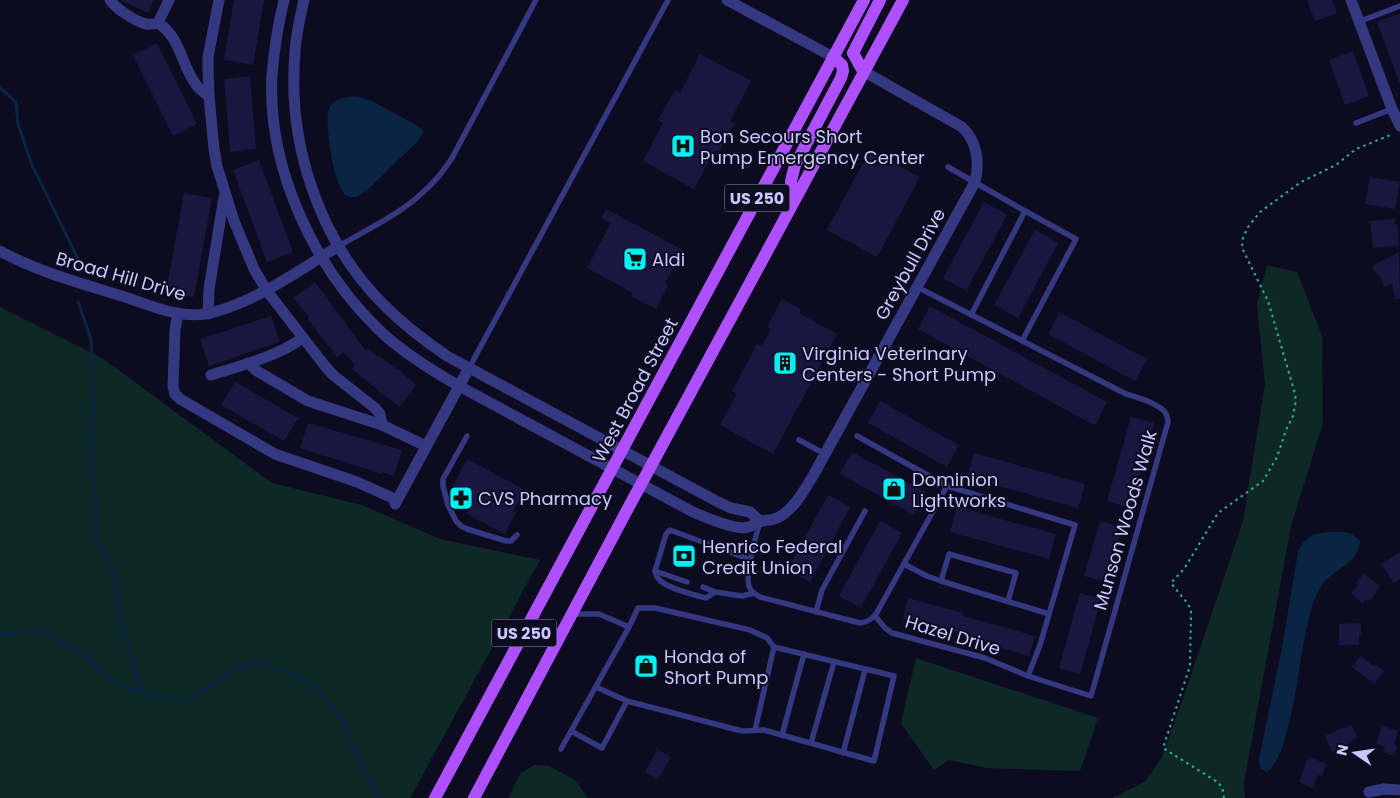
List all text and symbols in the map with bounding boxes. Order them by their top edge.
place label: Bon Secours Short Pump Emergency Center [700,124,925,170]
hospital icon: Bon Secours Short Pump Emergency Center [670,133,696,159]
road number: US 250 [724,184,790,212]
street label: Greybull Drive [869,203,951,325]
street label: Broad Hill Drive [53,246,189,306]
supermarket icon: Aldi [622,246,648,272]
place label: Aldi [652,247,685,272]
street label: West Broad Street [586,313,684,467]
place label: Virginia Veterinary Centers - Short Pump [802,341,996,387]
building icon: Virginia Veterinary Centers - Short Pump [772,350,798,376]
street label: Munson Woods Walk [1087,426,1163,613]
place label: Dominion Lightworks [912,467,1006,513]
shop icon: Dominion Lightworks [881,476,907,502]
pharmacy icon: CVS Pharmacy [448,485,474,511]
place label: CVS Pharmacy [478,486,612,511]
place label: Henrico Federal Credit Union [702,534,842,580]
bank icon: Henrico Federal Credit Union [671,543,697,569]
street label: Hazel Drive [902,609,1004,661]
road number: US 250 [492,620,556,646]
place label: Honda of Short Pump [664,644,768,690]
shop icon: Honda of Short Pump [633,653,659,679]
north arrow [1330,728,1380,778]
text: N [1331,743,1353,757]

